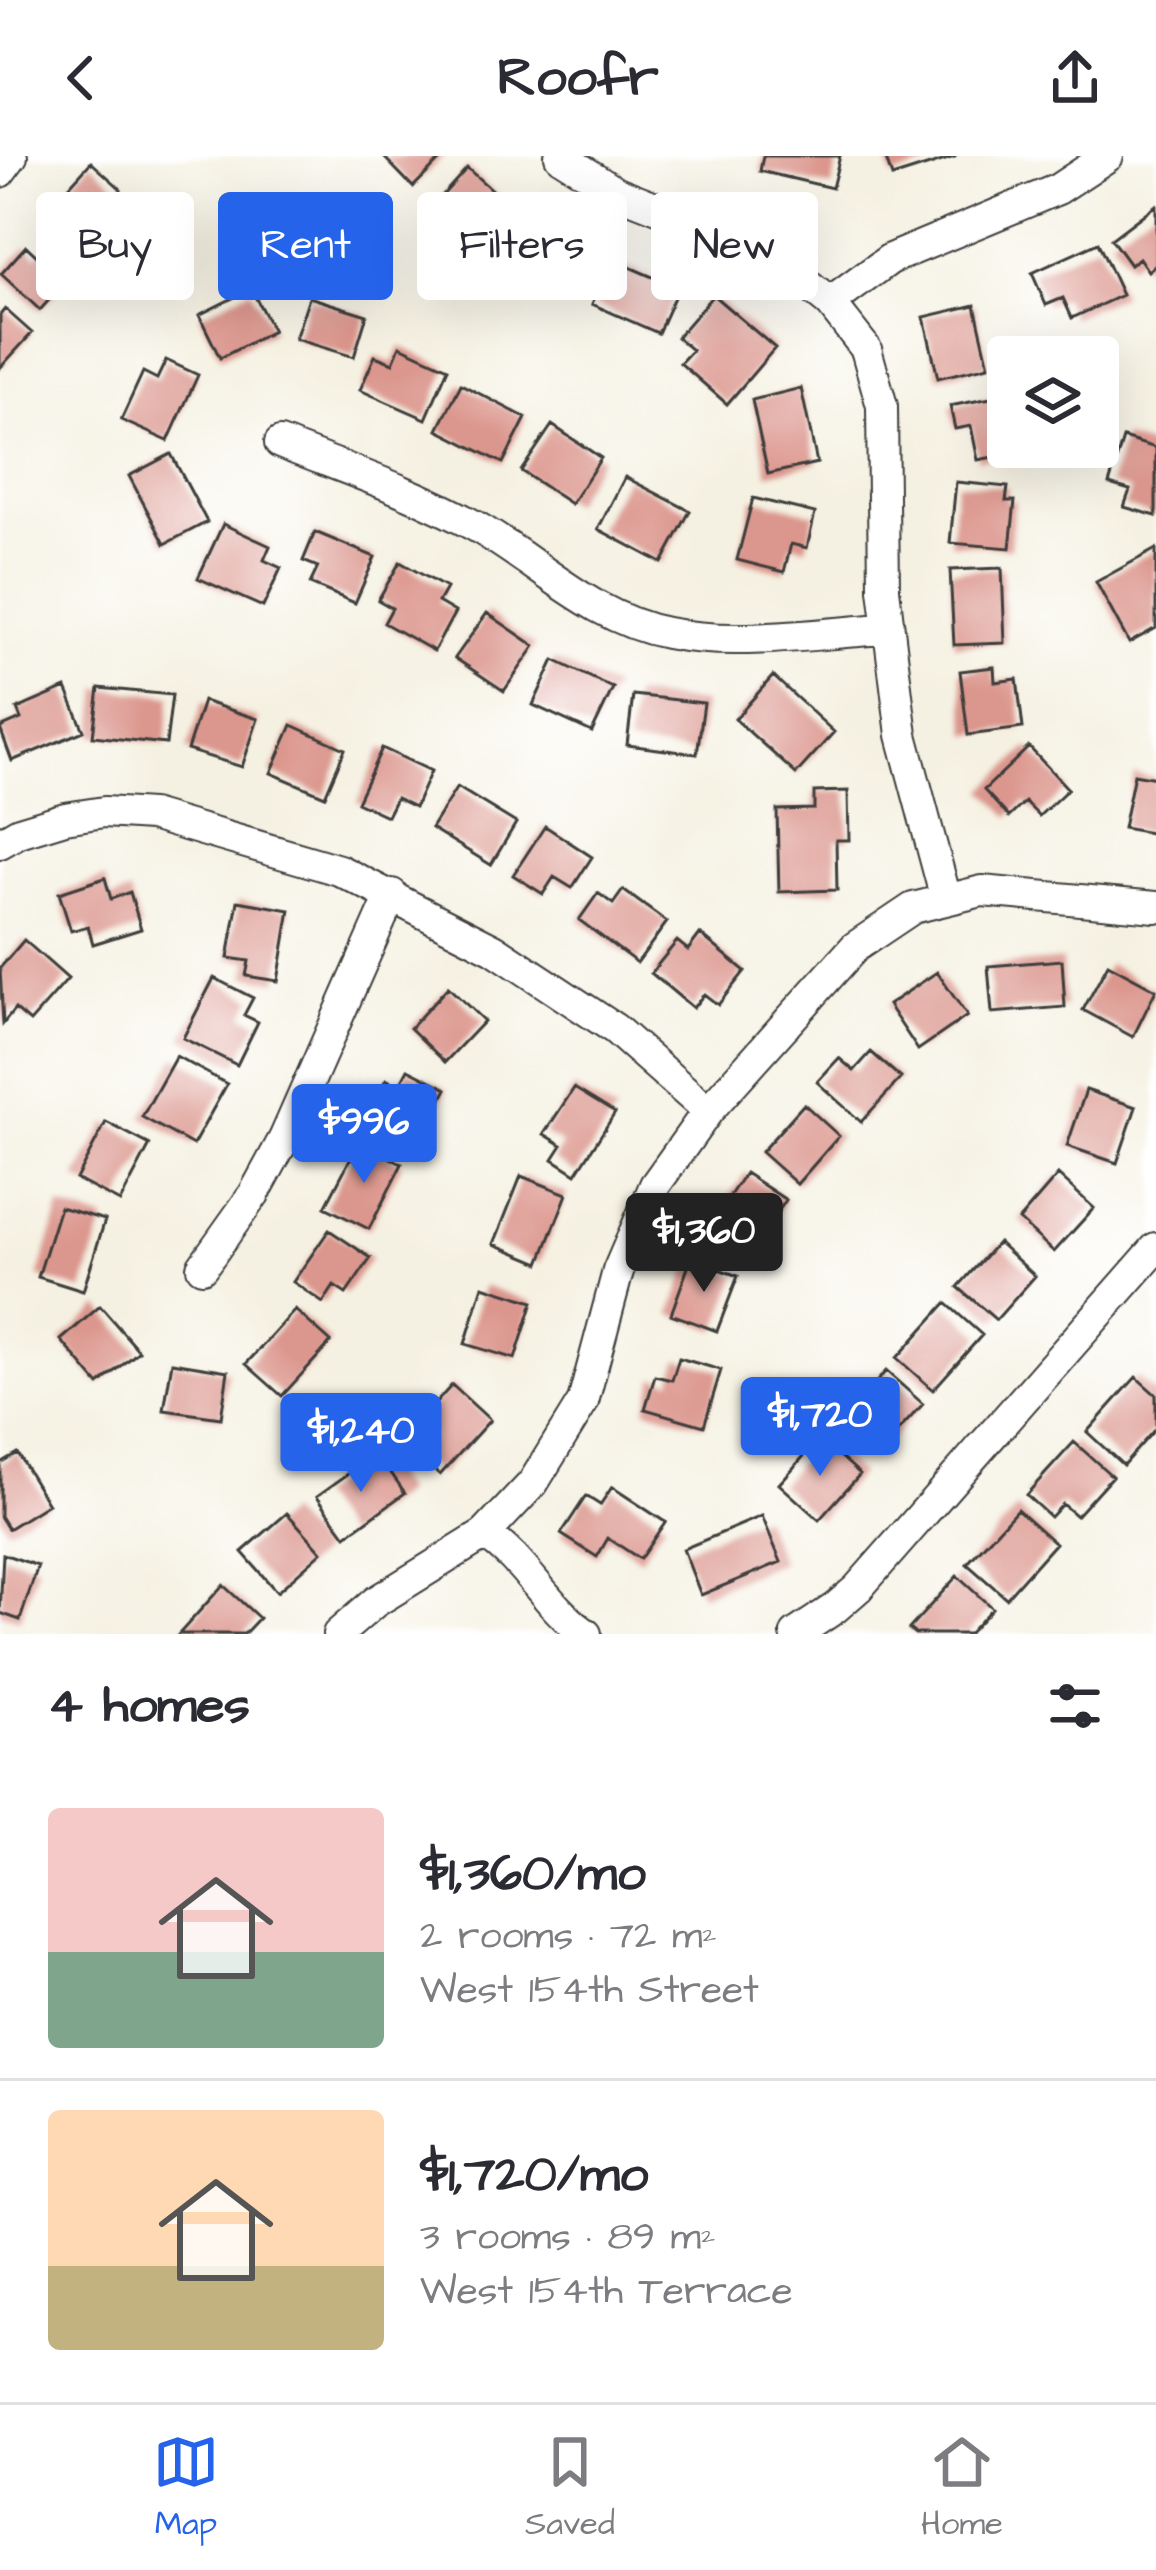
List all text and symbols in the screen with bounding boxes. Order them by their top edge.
text: Roofr [497,41,659,116]
icon: back [48,45,114,111]
icon: share [1042,45,1108,111]
chip: Buy [36,192,194,300]
chip: Rent [218,192,393,300]
chip: Filters [417,192,627,300]
chip: New [651,192,818,300]
map controls [987,336,1119,468]
button: layers [987,336,1119,468]
pin: $996 [293,1084,435,1186]
text: $996 [319,1096,409,1150]
pin: $1,360 [606,1193,802,1295]
text: $1,360 [653,1205,755,1259]
pin: $1,720 [722,1377,918,1479]
text: $1,720 [768,1389,872,1443]
pin: $1,240 [263,1393,459,1495]
text: $1,240 [307,1405,415,1459]
text: 4 homes [48,1671,250,1742]
icon: filters [1042,1673,1108,1739]
text: $1,360/mo [420,1839,646,1910]
icon: home [144,1856,288,2000]
text: 2 rooms · 72 m² [420,1910,717,1964]
text: West 154th Street [420,1964,759,2018]
text: $1,720/mo [420,2140,648,2211]
icon: home [144,2158,288,2302]
text: 3 rooms · 89 m² [420,2211,716,2265]
text: West 154th Terrace [420,2265,793,2319]
tab: Map [153,2429,219,2547]
tab: Saved [525,2429,615,2547]
tab: Home [921,2429,1003,2547]

